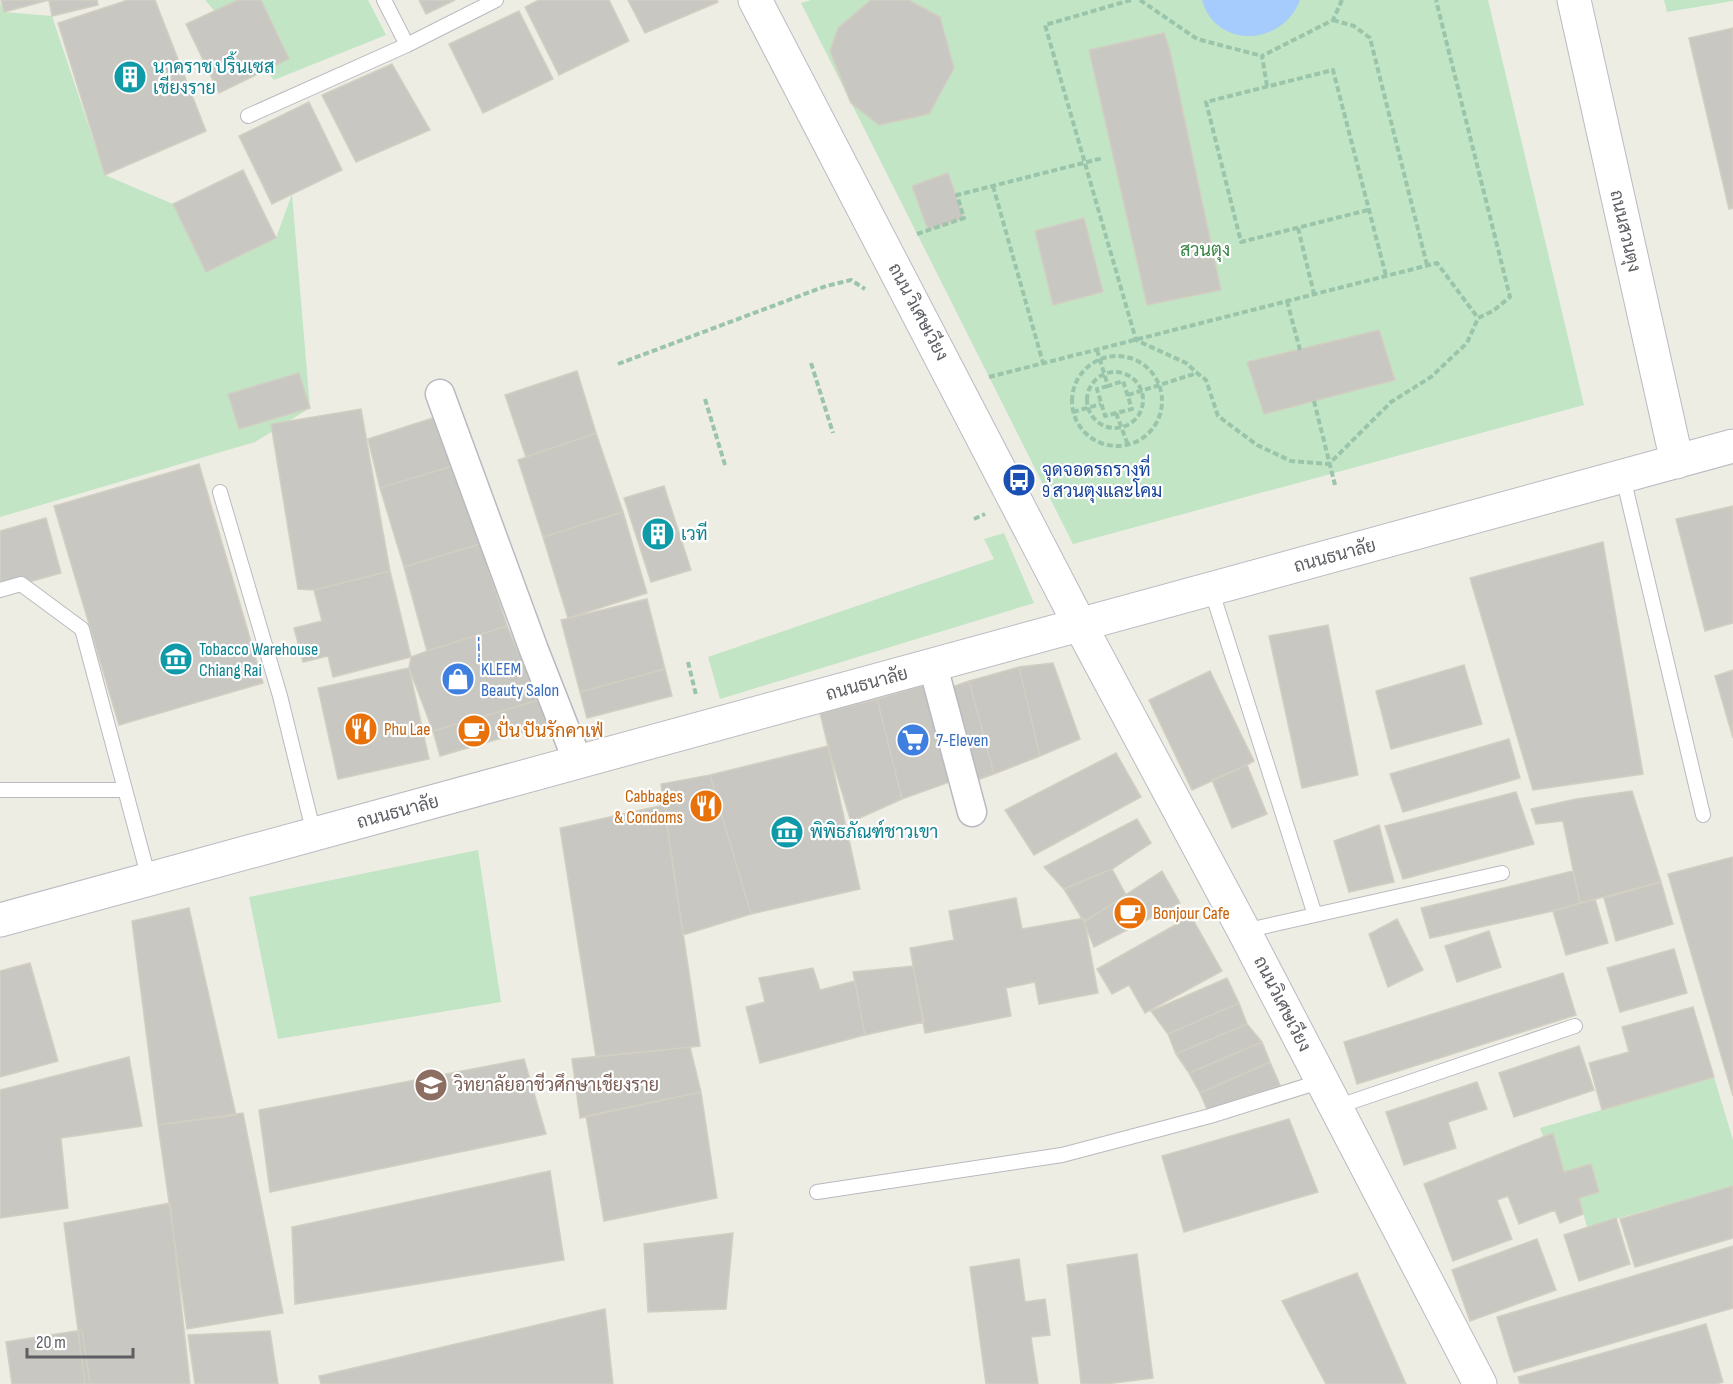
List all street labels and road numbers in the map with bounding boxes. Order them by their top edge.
street label: ถนนสวนตุง [1604,188,1645,274]
street label: ถนน วิเศษเวียง [884,258,955,364]
street label: ถนนธนาลัย [1291,534,1378,577]
street label: ถนนธนาลัย [823,662,910,705]
street label: ถนนธนาลัย [354,790,441,833]
street label: ถนนวิเศษเวียง [1249,951,1318,1055]

